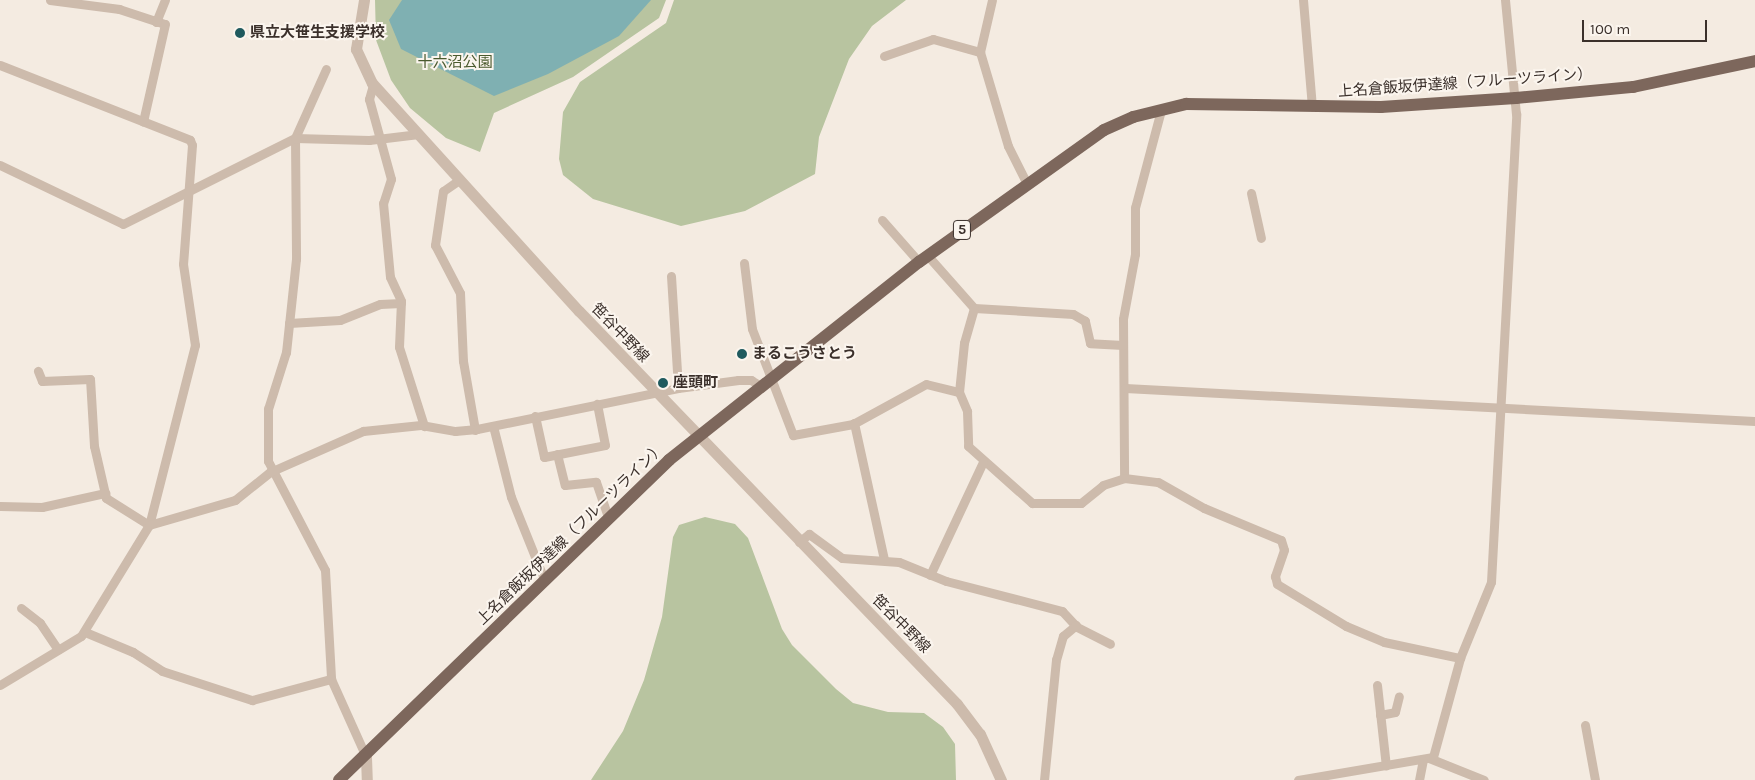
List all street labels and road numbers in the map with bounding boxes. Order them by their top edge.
street label: 上名倉飯坂伊達線（フルーツライン） [1337,65,1593,101]
road number: 5 [952,218,972,242]
street label: 笹谷中野線 [587,300,653,366]
street label: 上名倉飯坂伊達線（フルーツライン） [473,439,669,629]
street label: 笹谷中野線 [868,591,934,657]

